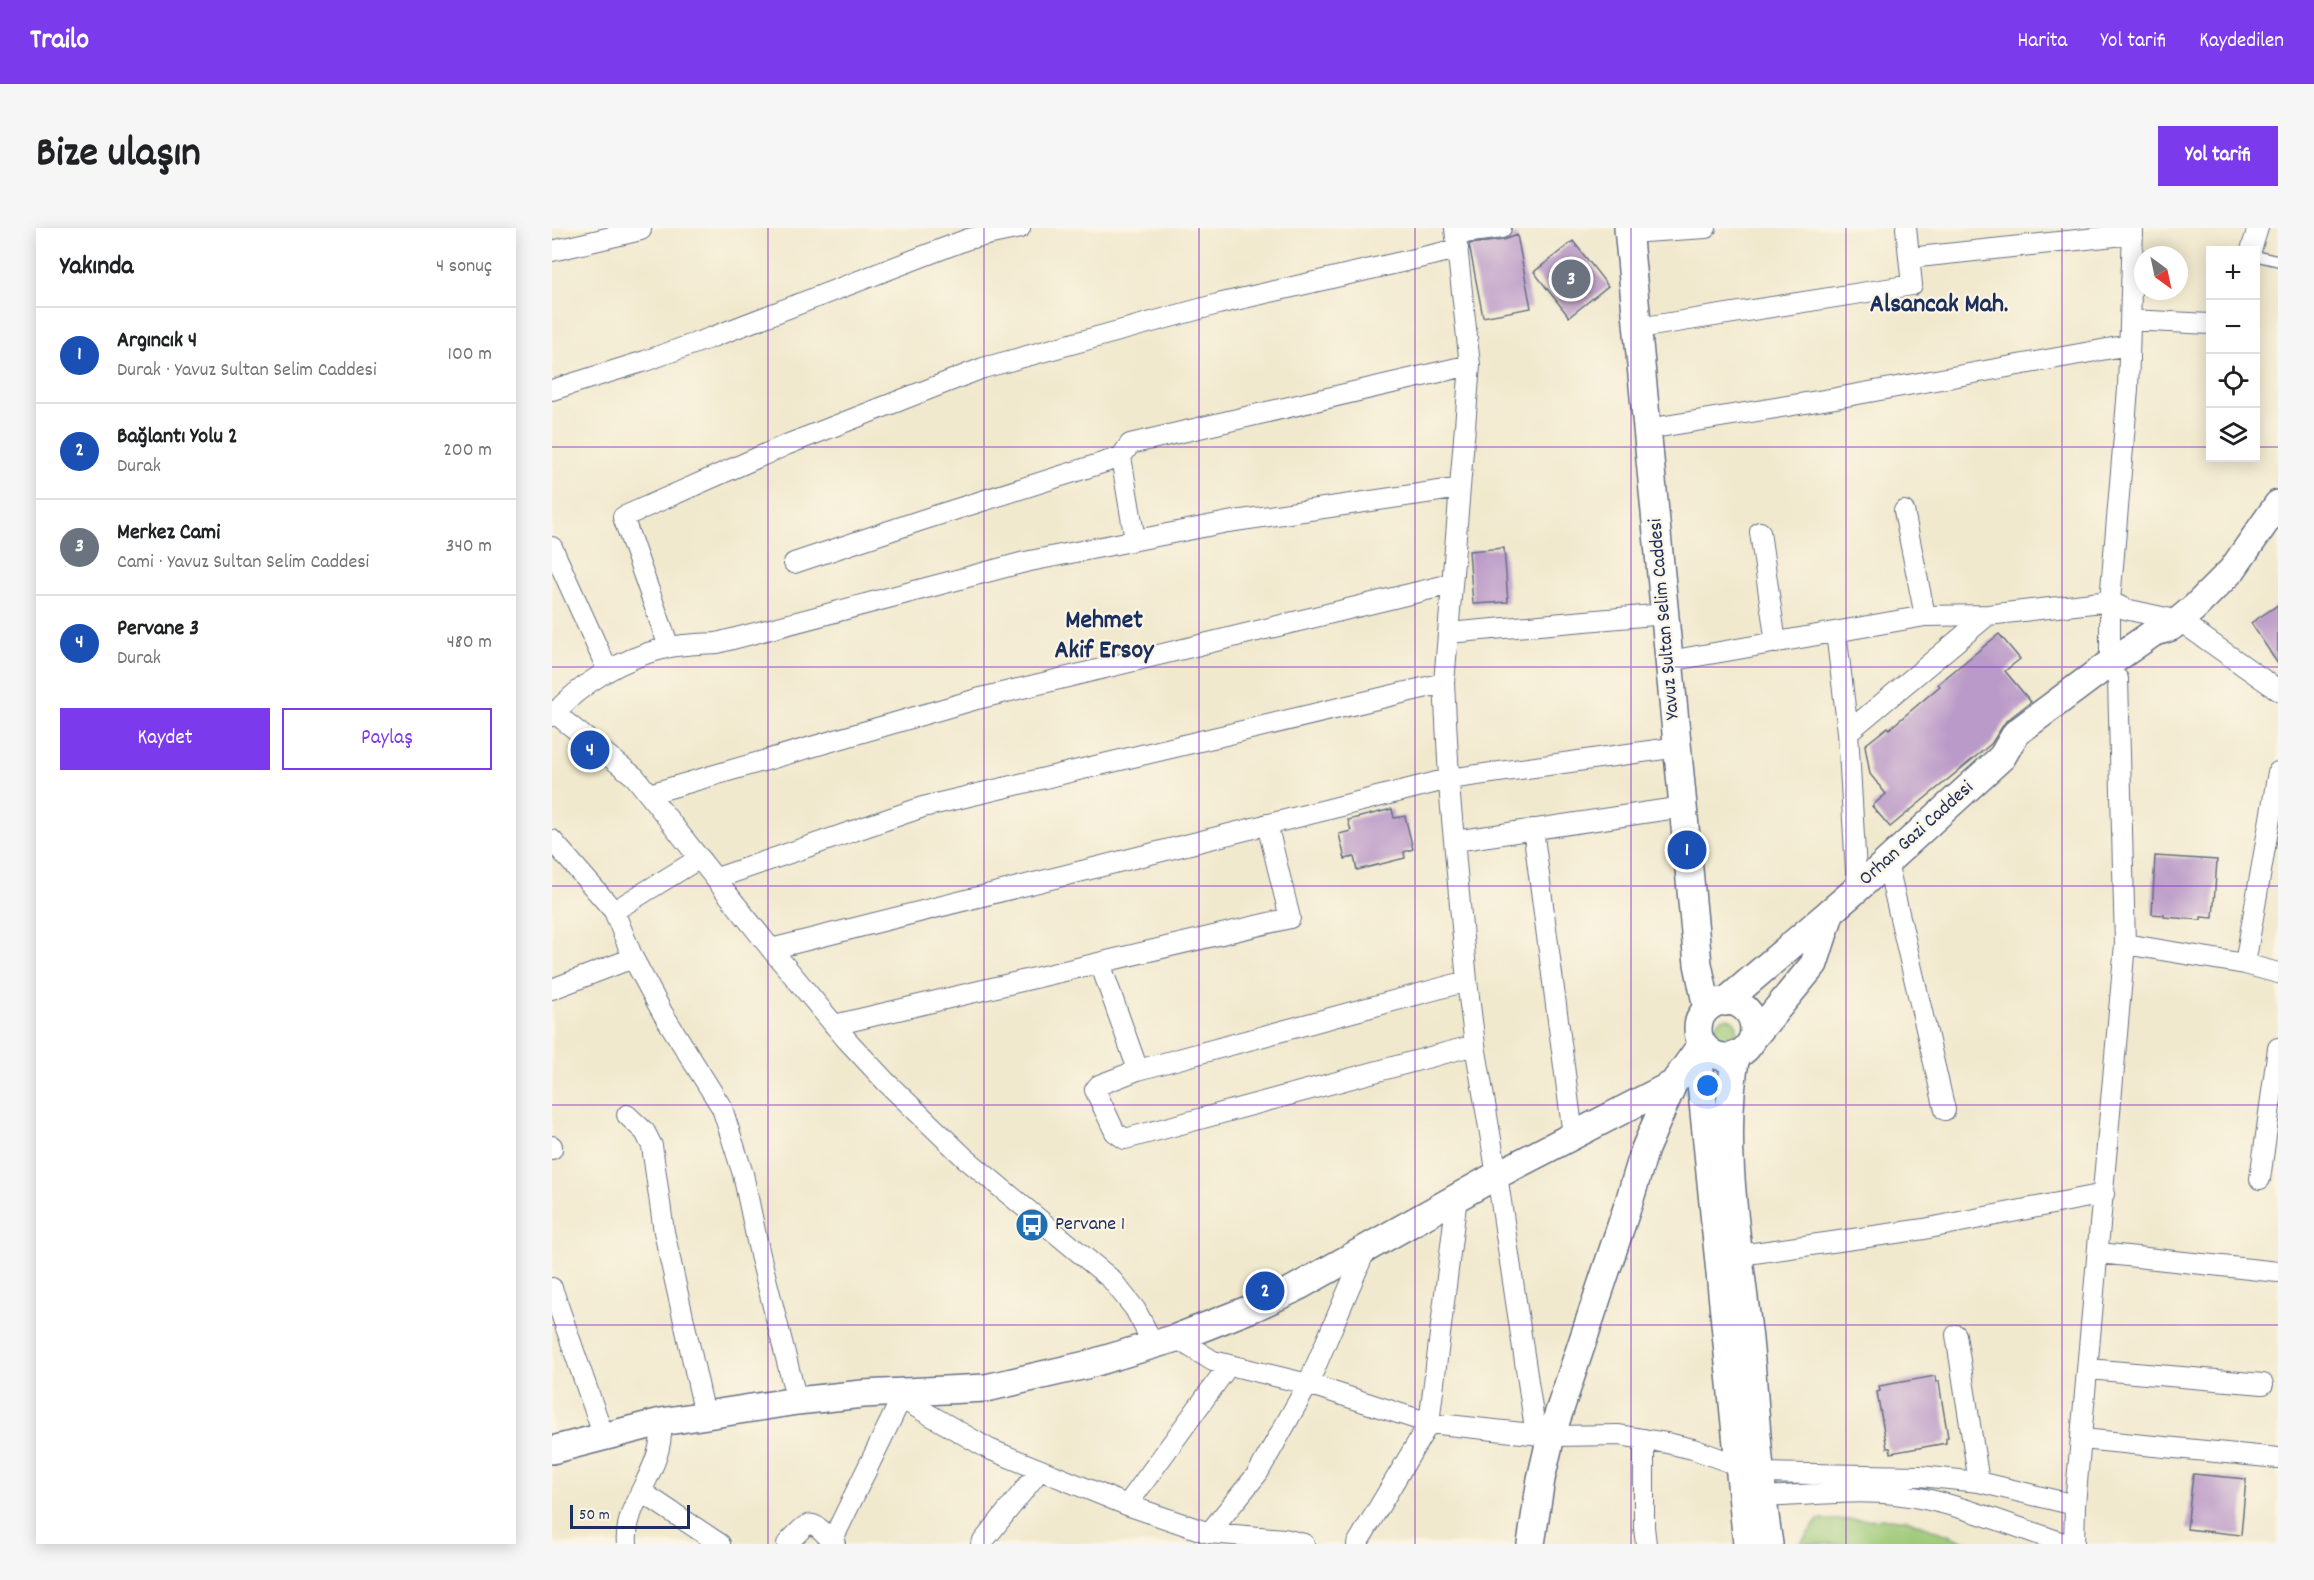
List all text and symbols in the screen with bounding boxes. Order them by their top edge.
text: Trailo [30,22,89,62]
text: Harita [2018,27,2067,57]
text: Yol tarifi [2100,27,2166,57]
text: Kaydedilen [2199,27,2284,57]
text: Bize ulaşın [36,126,201,186]
button: Yol tarifi [2158,126,2278,186]
north arrow [2134,246,2188,300]
map controls [2206,246,2260,462]
button: + [2206,246,2260,300]
text: Yakında [60,249,134,286]
text: 4 sonuç [436,253,492,281]
pin: 3 [1552,256,1590,302]
district label: Alsancak Mah. [1870,287,2008,324]
button: − [2206,300,2260,354]
text: Argıncık 4 [117,326,197,357]
text: 1 [77,341,82,369]
text: 100 m [448,341,492,369]
button: locate [2206,354,2260,408]
text: Durak · Yavuz Sultan Selim Caddesi [117,357,377,385]
button: layers [2206,408,2260,462]
text: Bağlantı Yolu 2 [117,422,238,453]
text: 2 [75,437,84,465]
text: 200 m [443,437,492,465]
text: Durak [117,453,161,481]
street label: Yavuz Sultan Selim Caddesi [1642,517,1688,721]
text: Merkez Cami [117,518,220,549]
text: 3 [75,533,84,561]
text: 340 m [446,533,492,561]
text: Cami · Yavuz Sultan Selim Caddesi [117,549,369,577]
district label: Mehmet Akif Ersoy [1054,603,1155,670]
text: Pervane 3 [117,614,199,645]
text: 4 [75,629,84,657]
text: 480 m [446,629,492,657]
text: Durak [117,645,161,673]
button: Kaydet [60,708,270,770]
button: Paylaş [282,708,492,770]
pin: 4 [570,728,609,772]
street label: Orhan Gazi Caddesi [1854,775,1981,893]
pin: 1 [1668,828,1706,872]
your location [1693,1071,1722,1100]
bus stop icon: Pervane 1 [1014,1207,1050,1243]
place label: Pervane 1 [1055,1211,1125,1239]
pin: 2 [1246,1268,1284,1314]
scale bar [570,1502,690,1530]
text: 50 m [579,1504,610,1527]

